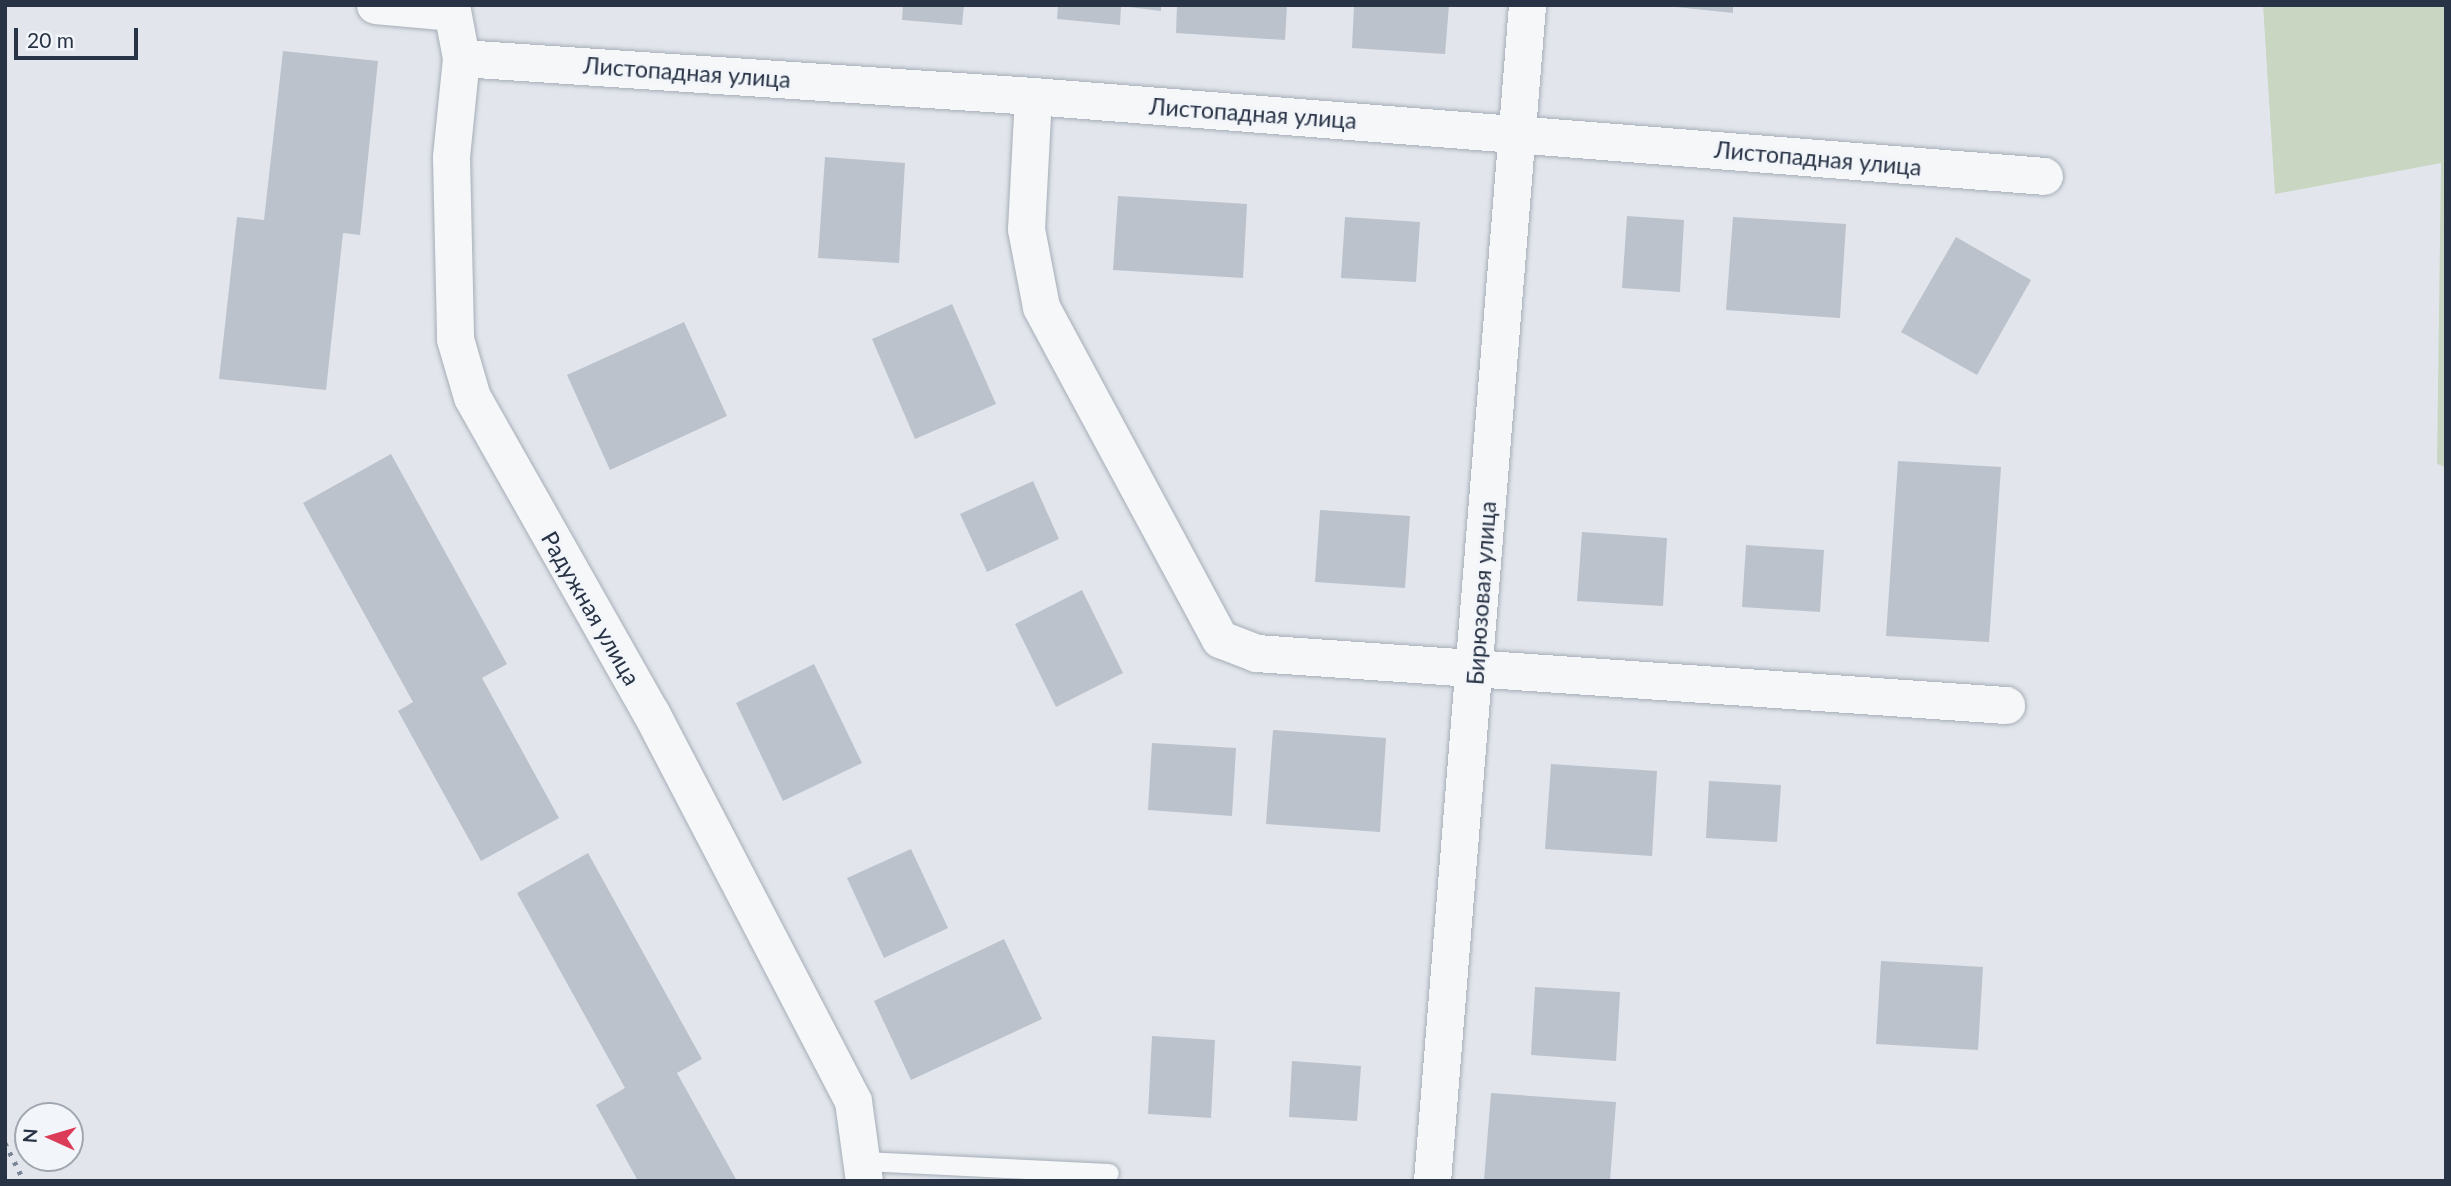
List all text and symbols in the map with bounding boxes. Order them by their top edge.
scale bar [18,14,142,58]
text: 20 m [27,27,74,52]
street label: Листопадная улица [582,51,792,93]
street label: Листопадная улица [1148,92,1358,134]
street label: Листопадная улица [1713,135,1923,181]
street label: Бирюзовая улица [1461,500,1501,686]
street label: Радужная улица [536,526,646,690]
north arrow [14,1102,84,1172]
text: N [18,1128,42,1144]

